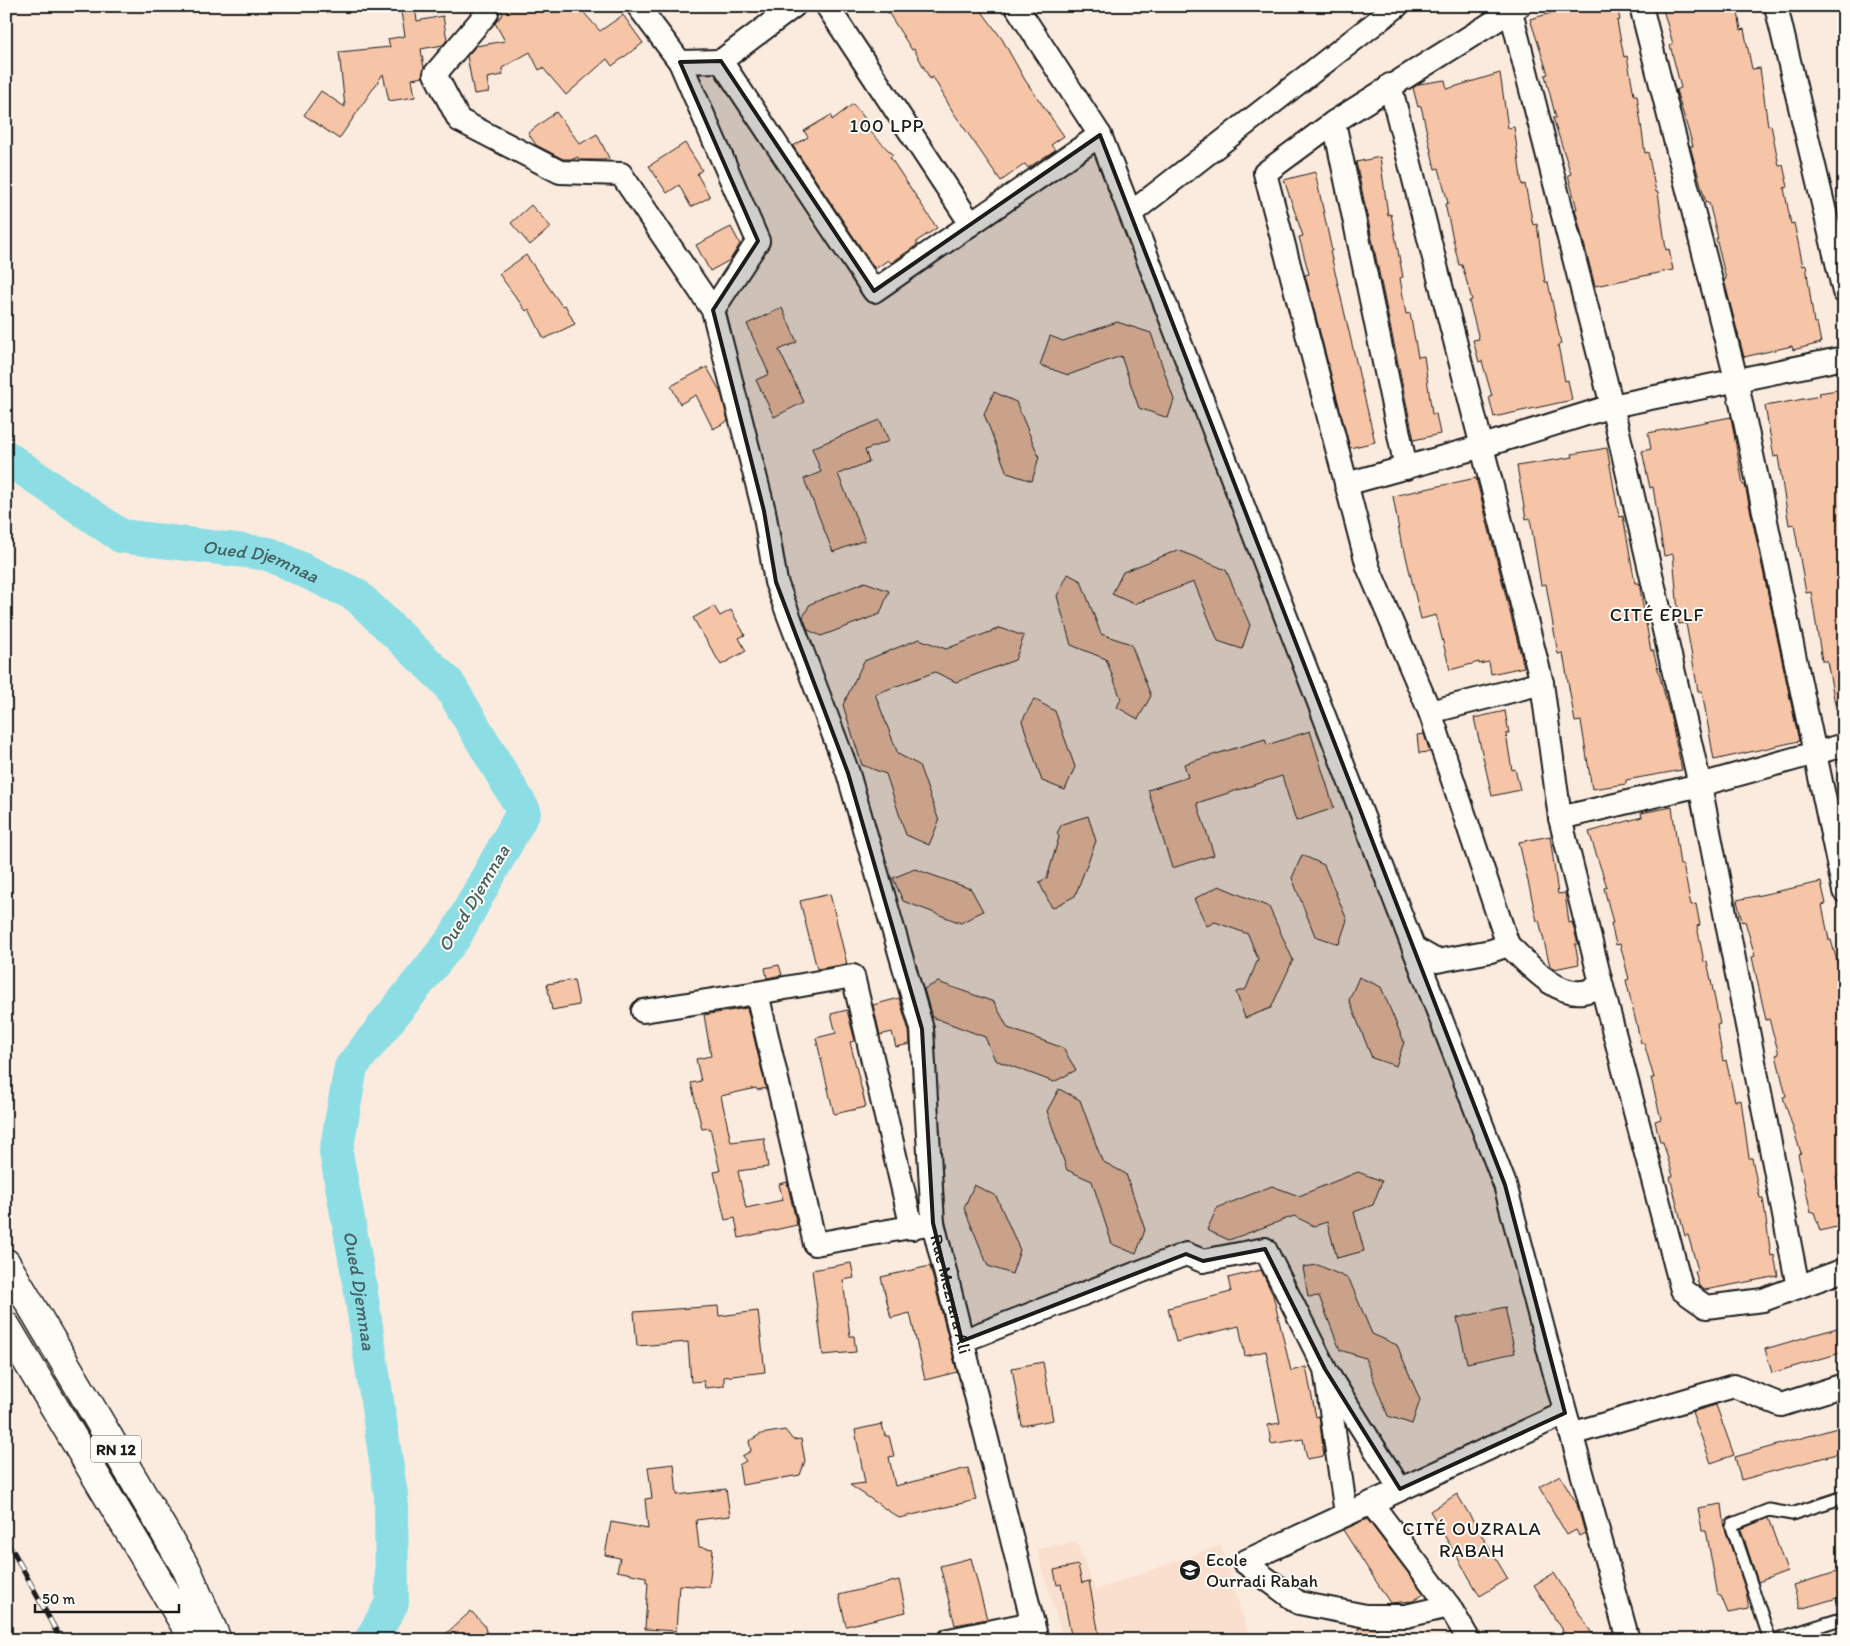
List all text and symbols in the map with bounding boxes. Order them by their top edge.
district label: 100 LPP [850,114,924,137]
water label: Oued Djemnaa [201,535,323,588]
district label: CITÉ EPLF [1610,603,1704,626]
water label: Oued Djemnaa [433,840,515,956]
water label: Oued Djemnaa [338,1229,380,1352]
street label: Rue Mezrara Ali [925,1232,976,1356]
road number: RN 12 [91,1436,141,1462]
district label: CITÉ OUZRALA RABAH [1402,1517,1542,1562]
place label: Ecole Ourradi Rabah [1206,1549,1318,1592]
school or university icon: Ecole Ourradi Rabah [1178,1558,1202,1582]
scale bar [35,1581,179,1613]
text: 50 m [42,1590,75,1608]

